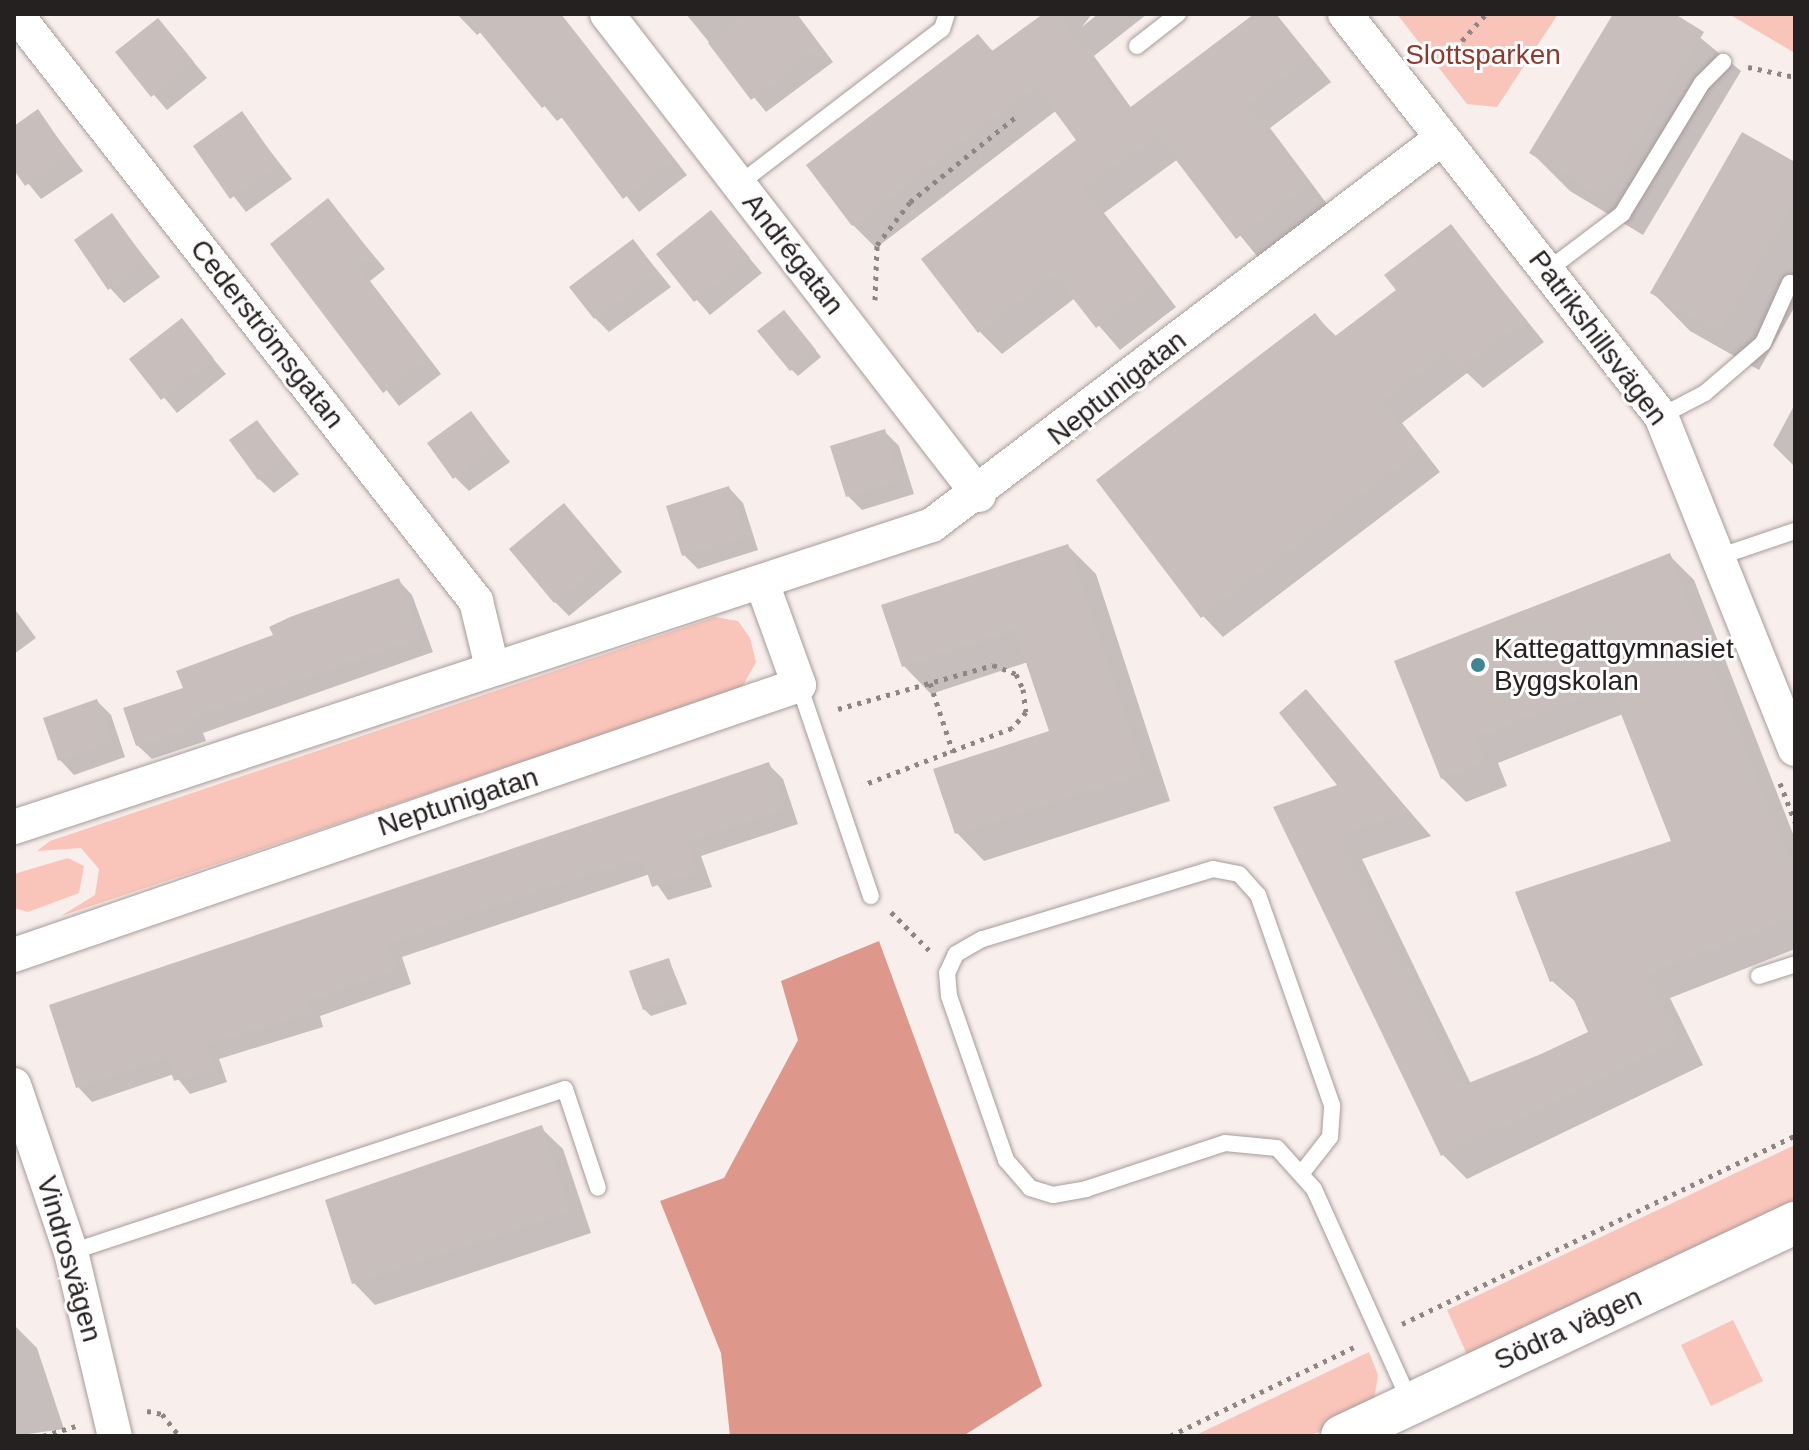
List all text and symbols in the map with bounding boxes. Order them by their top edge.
park label: Slottsparken [1405,38,1561,72]
street label: Andrégatan [735,187,851,321]
street label: Cederströmsgatan [183,233,351,435]
street label: Patrikshillsvägen [1521,244,1675,432]
street label: Neptunigatan [1041,323,1193,453]
place label: Kattegattgymnasiet Byggskolan [1494,632,1734,698]
marker: Kattegattgymnasiet Byggskolan [1469,656,1487,674]
street label: Neptunigatan [374,760,542,844]
street label: Vindrosvägen [29,1172,109,1346]
street label: Södra vägen [1489,1280,1647,1378]

